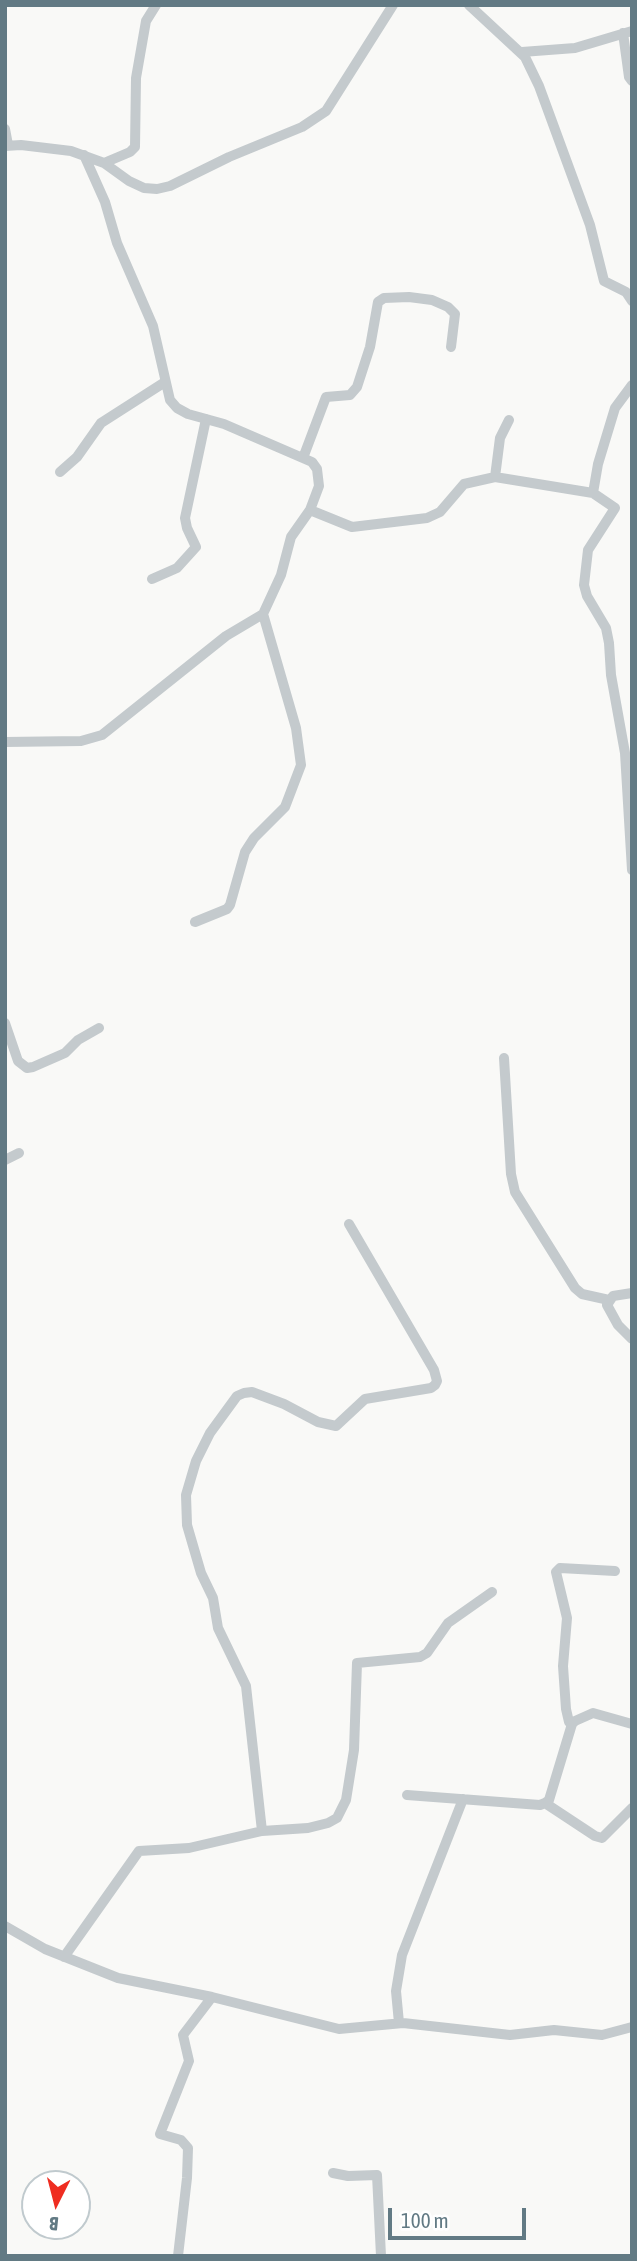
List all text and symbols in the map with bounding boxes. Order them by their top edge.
north arrow [21,2170,91,2240]
scale bar [392,2194,530,2238]
text: 100 m [401,2208,449,2232]
text: B [48,2212,60,2235]

